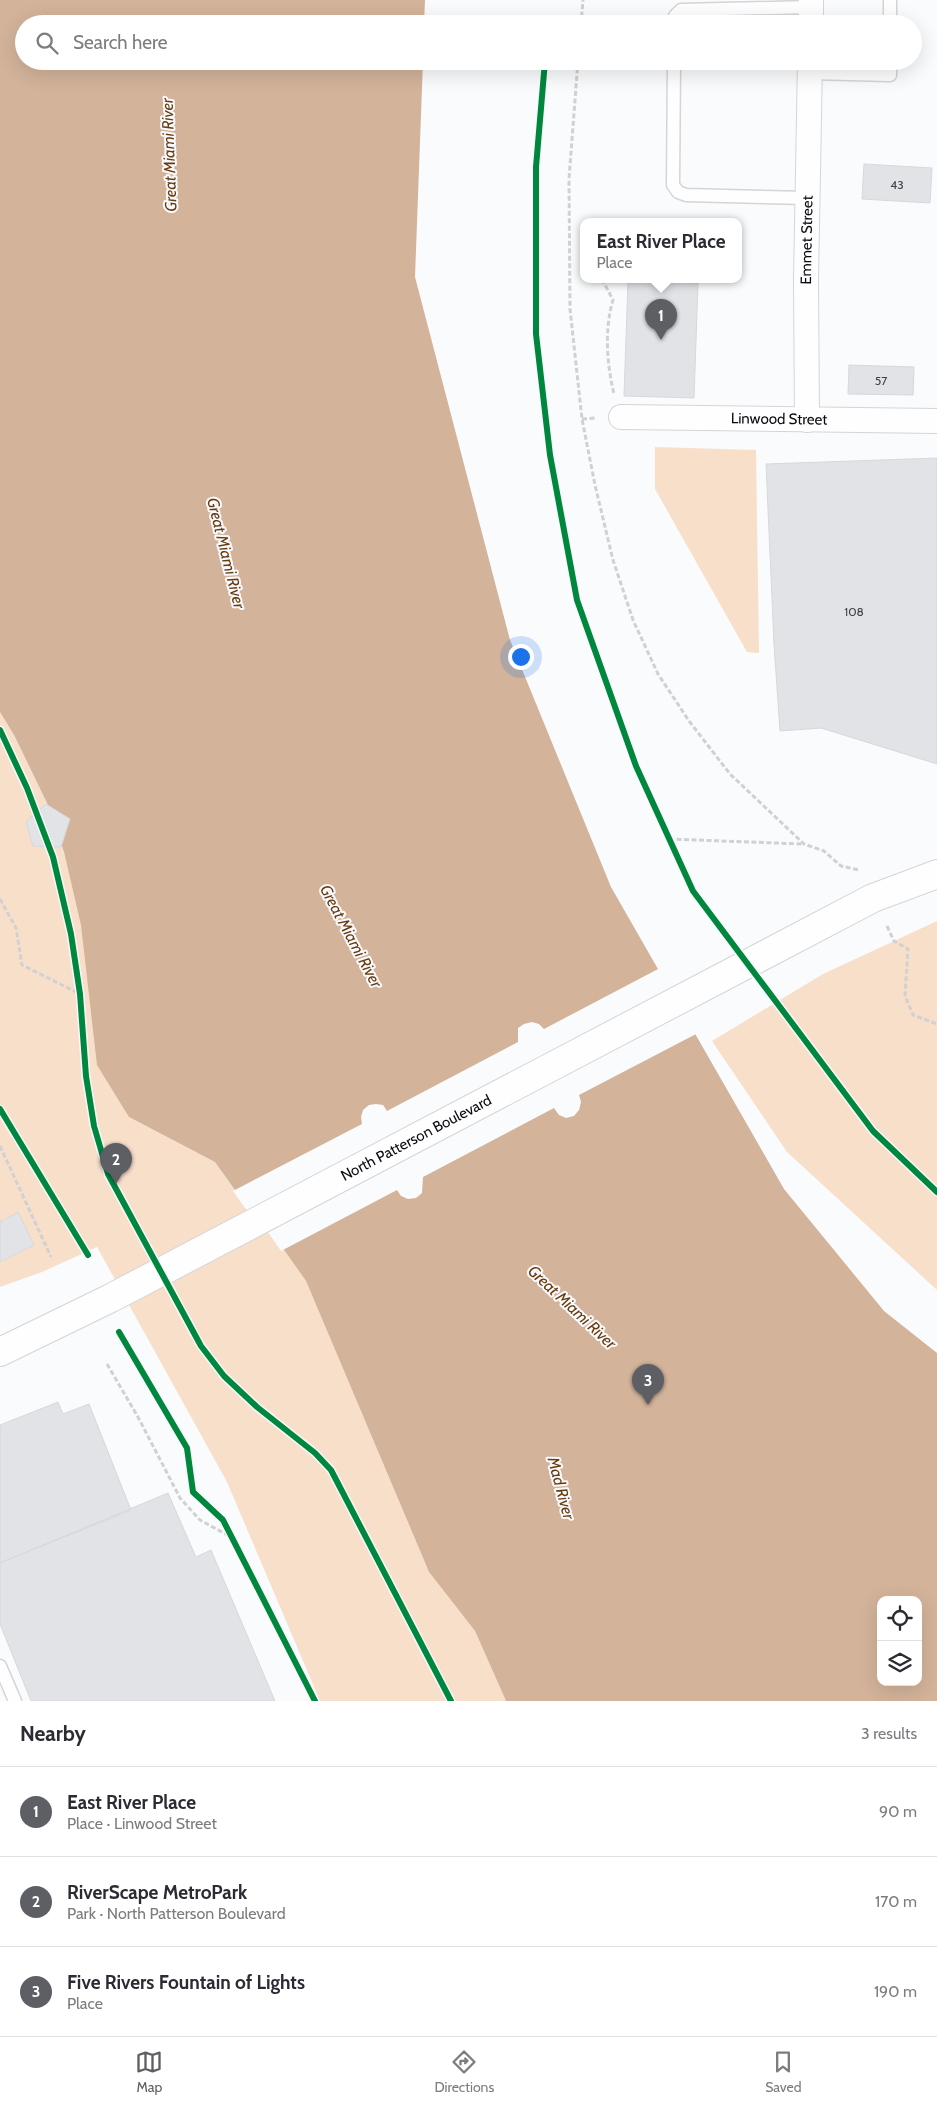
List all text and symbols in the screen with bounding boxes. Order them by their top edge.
search box [15,15,922,70]
icon: search [33,29,61,57]
text: Search here [73,31,167,54]
water label: Great Miami River [157,97,180,212]
house number: 43 [890,177,904,192]
street label: Emmet Street [797,195,817,285]
popup [580,218,742,283]
text: East River Place [596,230,726,253]
text: Place [596,253,632,272]
pin: 1 [645,299,677,340]
house number: 57 [875,373,887,388]
street label: Linwood Street [731,409,827,429]
water label: Great Miami River [203,496,249,611]
house number: 108 [844,604,864,619]
your location [508,644,534,670]
water label: Great Miami River [316,881,387,992]
street label: North Patterson Boulevard [338,1091,494,1185]
pin: 2 [100,1143,132,1184]
water label: Great Miami River [524,1261,621,1353]
pin: 3 [632,1364,664,1405]
water label: Mad River [543,1454,579,1522]
map controls [877,1596,922,1686]
button: locate [877,1596,922,1641]
button: layers [877,1641,922,1686]
text: Nearby [20,1721,86,1746]
text: 3 results [861,1724,917,1743]
text: East River Place [67,1791,196,1814]
text: 1 [33,1802,39,1821]
text: 90 m [879,1802,917,1821]
text: Place · Linwood Street [67,1814,217,1833]
text: RiverScape MetroPark [67,1881,247,1904]
text: 2 [32,1892,40,1911]
text: 170 m [875,1892,917,1911]
text: Park · North Patterson Boulevard [67,1904,286,1923]
text: Five Rivers Fountain of Lights [67,1971,305,1994]
text: 3 [32,1982,40,2001]
text: 190 m [874,1982,917,2001]
text: Place [67,1994,103,2013]
tab: Map [135,2048,163,2096]
tab: Directions [434,2048,494,2096]
tab: Saved [765,2048,802,2096]

